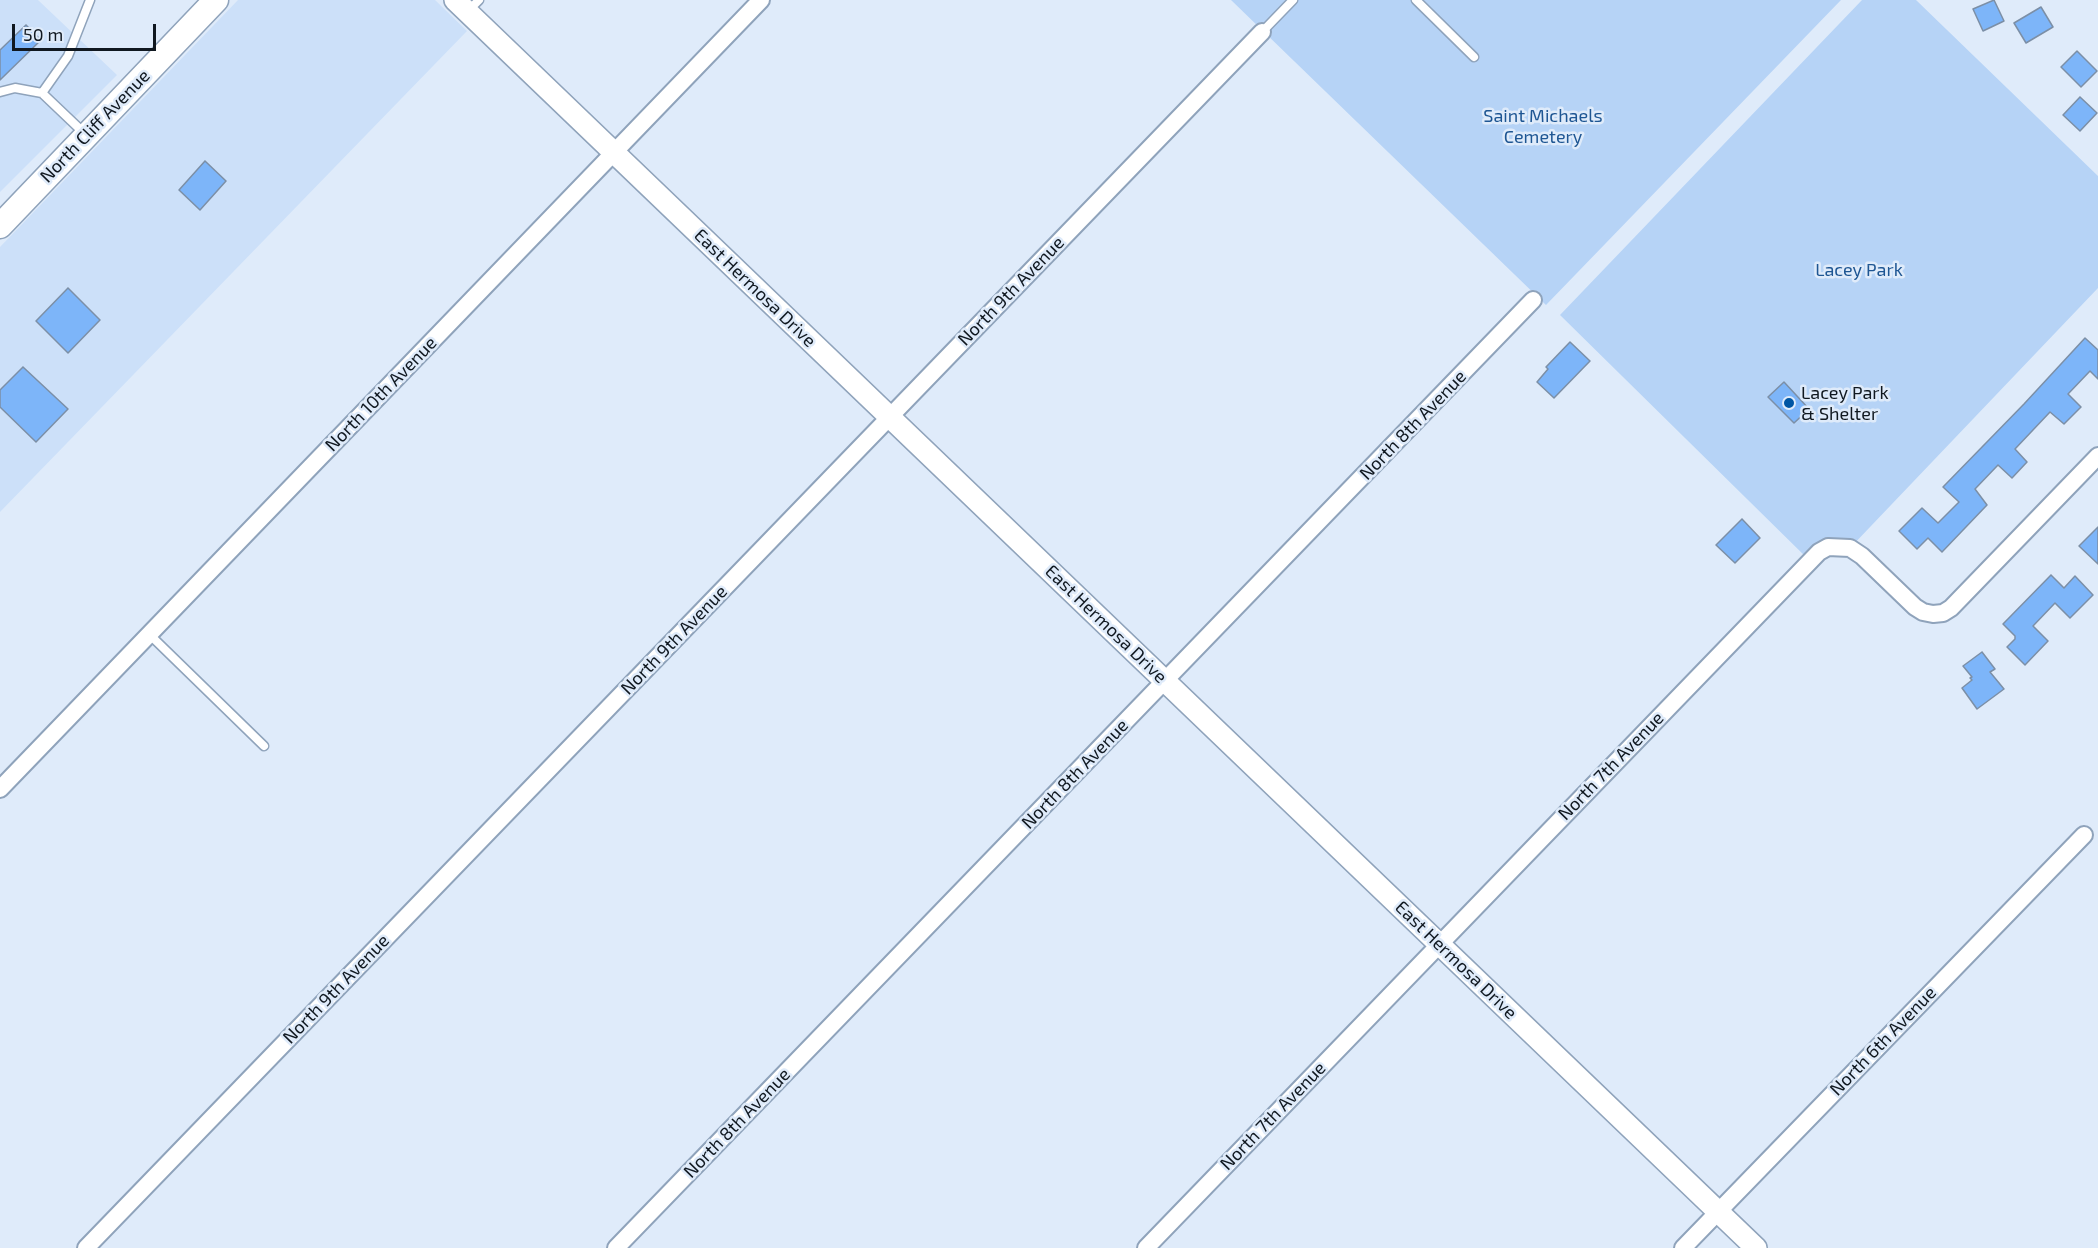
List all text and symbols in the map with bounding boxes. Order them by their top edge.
scale bar [15,12,159,50]
text: 50 m [23,23,63,45]
street label: North Cliff Avenue [36,65,154,187]
park label: Saint Michaels Cemetery [1483,105,1603,148]
street label: East Hermosa Drive [690,224,820,352]
street label: North 9th Avenue [953,232,1069,350]
park label: Lacey Park [1815,259,1903,281]
street label: North 10th Avenue [321,332,441,456]
street label: North 8th Avenue [1355,366,1471,484]
place label: Lacey Park & Shelter [1801,382,1889,424]
marker: Lacey Park & Shelter [1782,396,1796,410]
street label: East Hermosa Drive [1041,560,1171,688]
street label: North 9th Avenue [616,581,732,699]
street label: North 7th Avenue [1554,707,1668,825]
street label: North 8th Avenue [1017,715,1133,833]
street label: East Hermosa Drive [1391,896,1521,1024]
street label: North 9th Avenue [278,930,394,1048]
street label: North 6th Avenue [1825,982,1941,1100]
street label: North 7th Avenue [1216,1057,1330,1175]
street label: North 8th Avenue [679,1064,795,1182]

